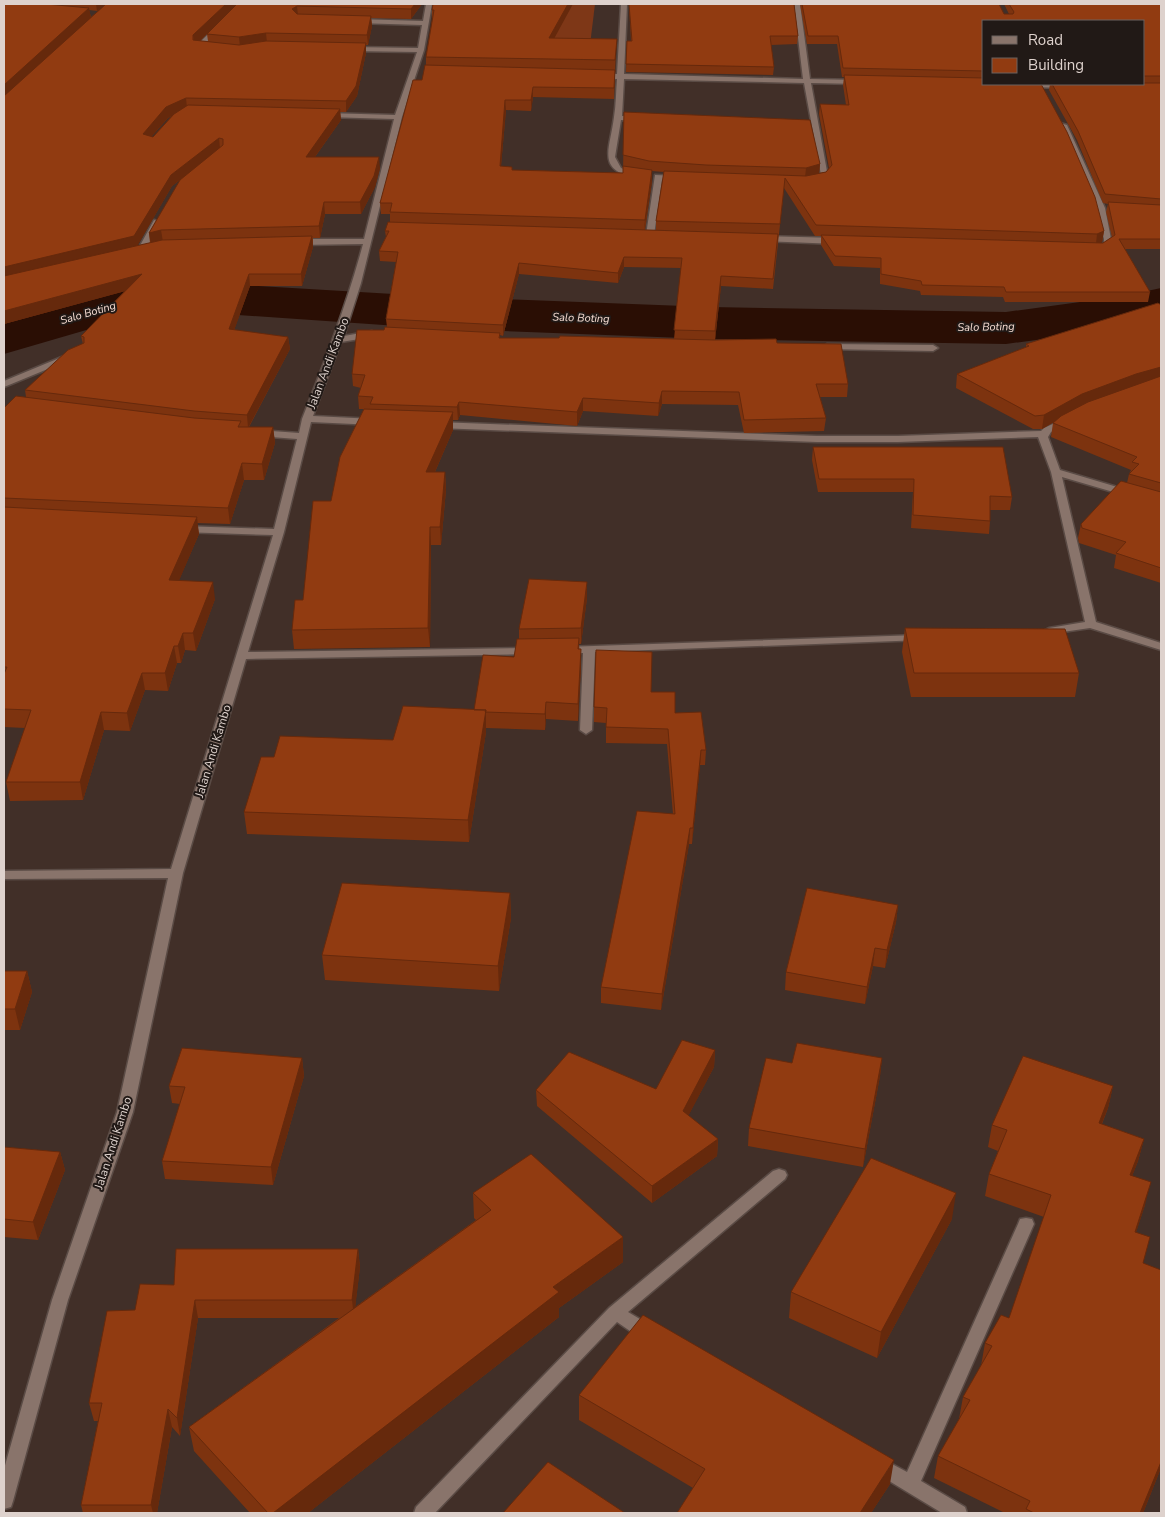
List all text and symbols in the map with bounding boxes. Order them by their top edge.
legend [982,20,1145,85]
text: Road [1028,30,1063,50]
text: Building [1028,55,1084,75]
water label: Salo Boting [58,298,118,328]
water label: Salo Boting [552,310,610,327]
street label: Jalan Andi Kambo [303,315,353,412]
water label: Salo Boting [957,319,1015,335]
street label: Jalan Andi Kambo [191,702,235,800]
street label: Jalan Andi Kambo [90,1094,136,1192]

